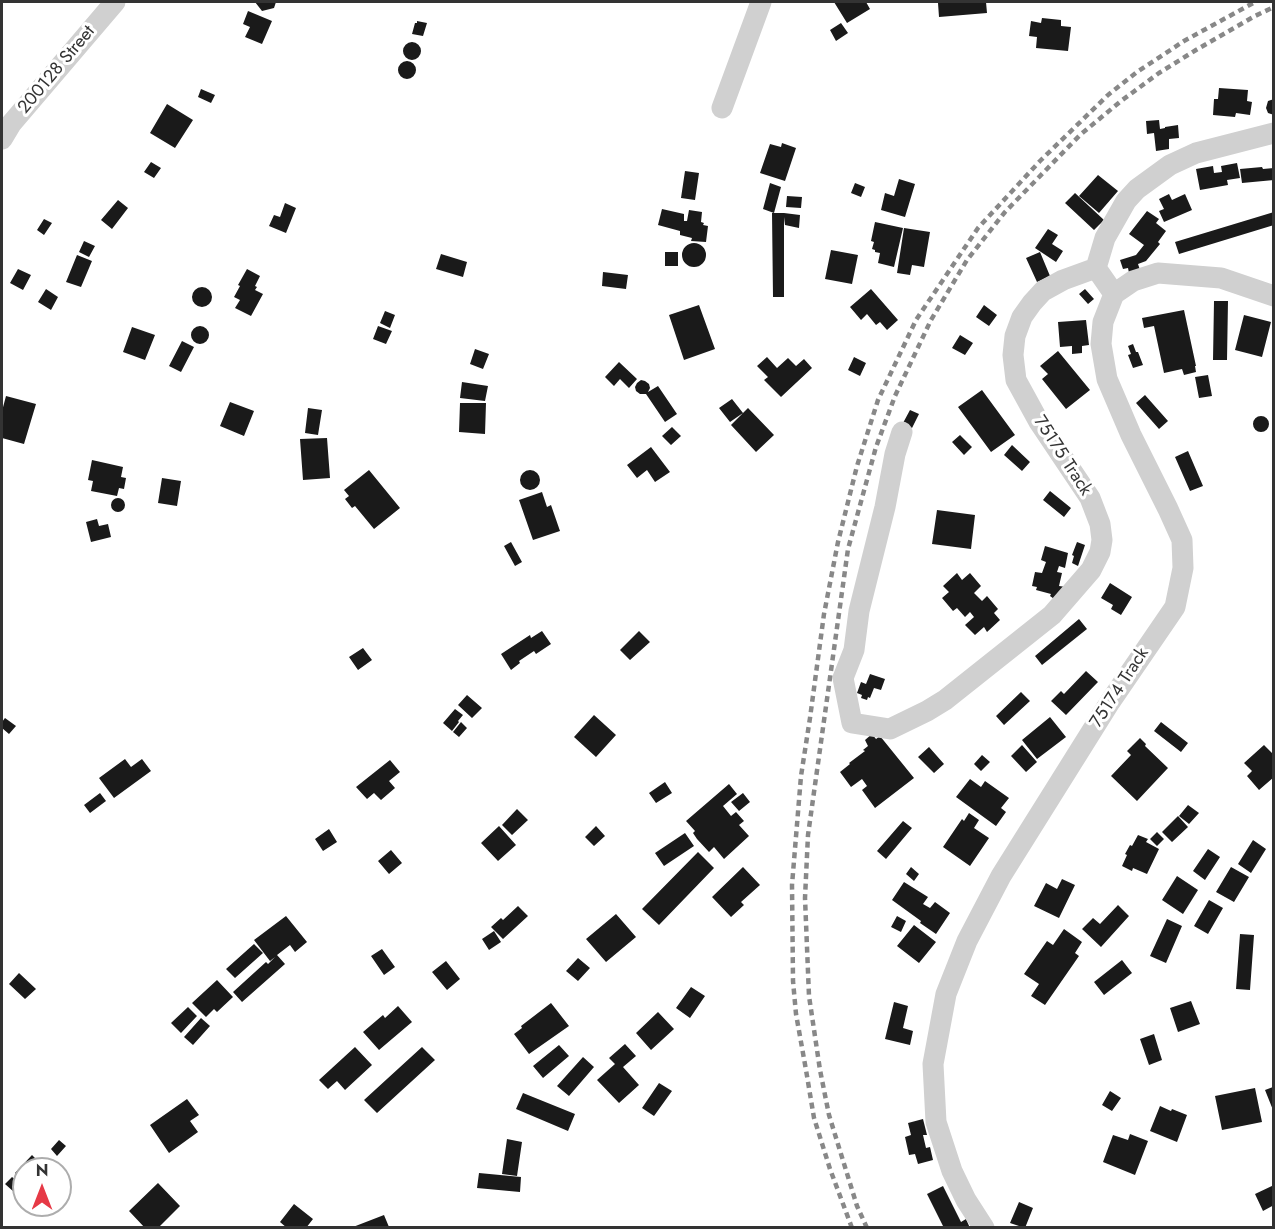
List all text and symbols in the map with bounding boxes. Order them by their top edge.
street label: 200128 Street [14,22,100,118]
street label: 75175 Track [1028,412,1096,500]
street label: 75174 Track [1086,644,1154,732]
north arrow [12,1157,72,1217]
text: N [36,1159,48,1182]

